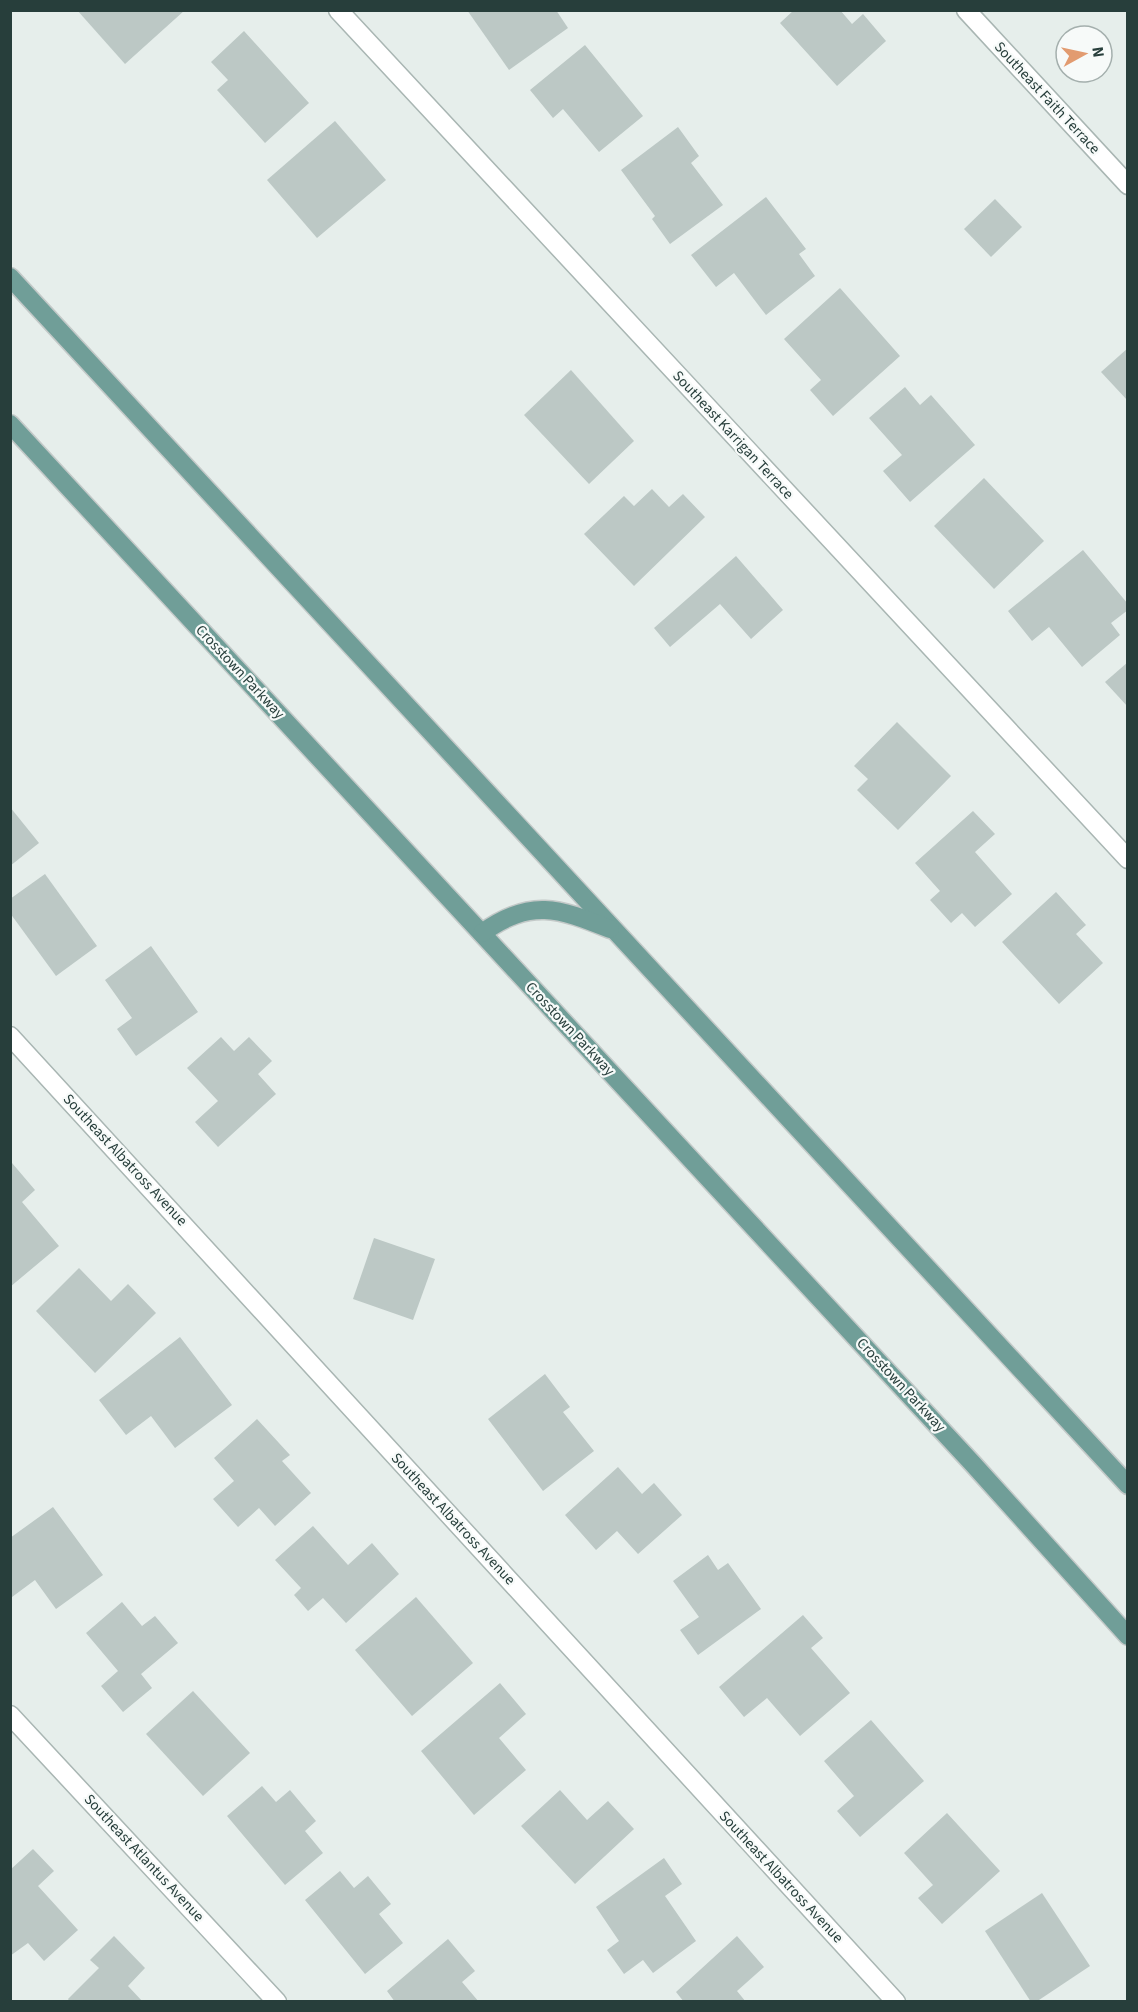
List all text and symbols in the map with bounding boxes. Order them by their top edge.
north arrow [1054,24,1114,84]
street label: Southeast Faith Terrace [989,37,1105,159]
text: N [1086,45,1109,59]
street label: Southeast Karrigan Terrace [668,366,798,504]
street label: Crosstown Parkway [191,620,289,724]
street label: Crosstown Parkway [521,977,619,1081]
street label: Southeast Albatross Avenue [58,1089,192,1231]
street label: Crosstown Parkway [852,1333,950,1437]
street label: Southeast Albatross Avenue [386,1448,520,1590]
street label: Southeast Atlantus Avenue [79,1790,209,1926]
street label: Southeast Albatross Avenue [714,1806,848,1948]

